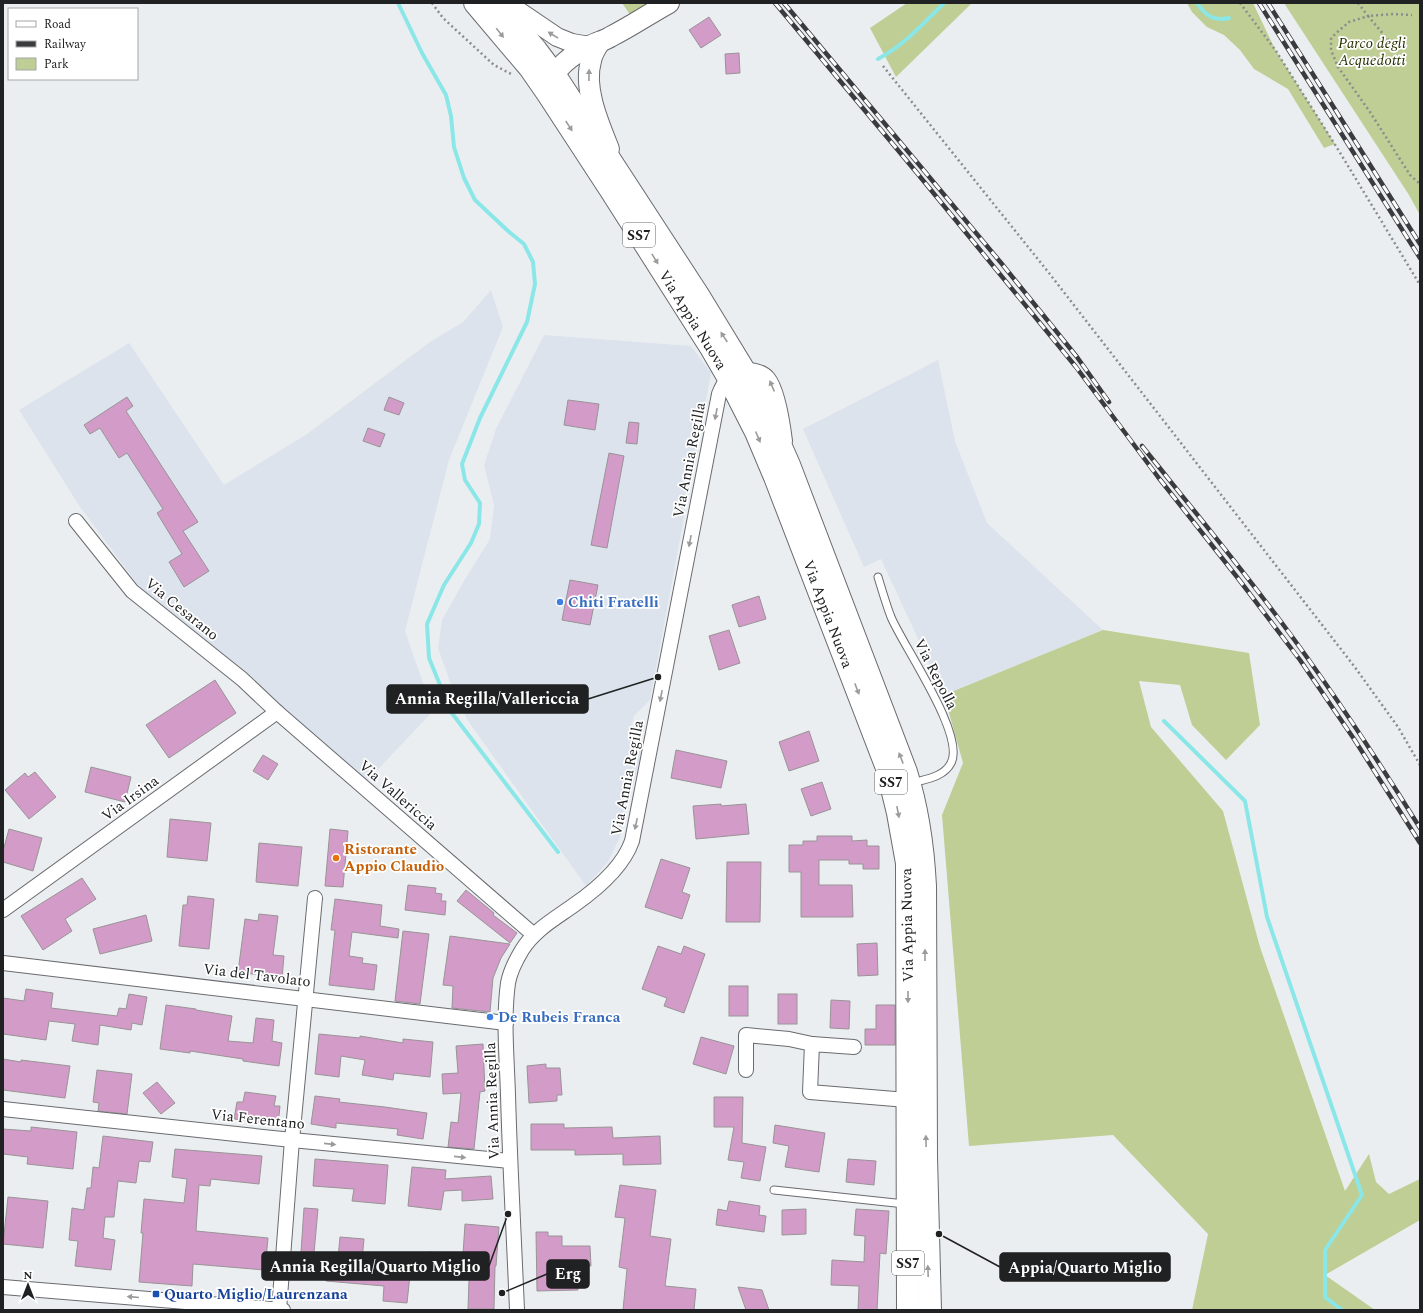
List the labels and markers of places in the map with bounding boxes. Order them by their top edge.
place label: Chiti Fratelli [568,591,659,614]
marker: Chiti Fratelli [555,597,565,607]
callout: Annia Regilla/Vallericcia [387,685,588,713]
place label: Ristorante Appio Claudio [344,838,444,878]
marker: Ristorante Appio Claudio [331,853,341,863]
place label: De Rubeis Franca [498,1006,621,1029]
marker: De Rubeis Franca [485,1012,495,1022]
callout: Annia Regilla/Quarto Miglio [262,1252,489,1280]
callout: Appia/Quarto Miglio [1000,1253,1170,1281]
callout: Erg [547,1260,589,1288]
place label: Quarto Miglio/Laurenzana [164,1283,348,1306]
marker: Quarto Miglio/Laurenzana [151,1289,161,1299]

